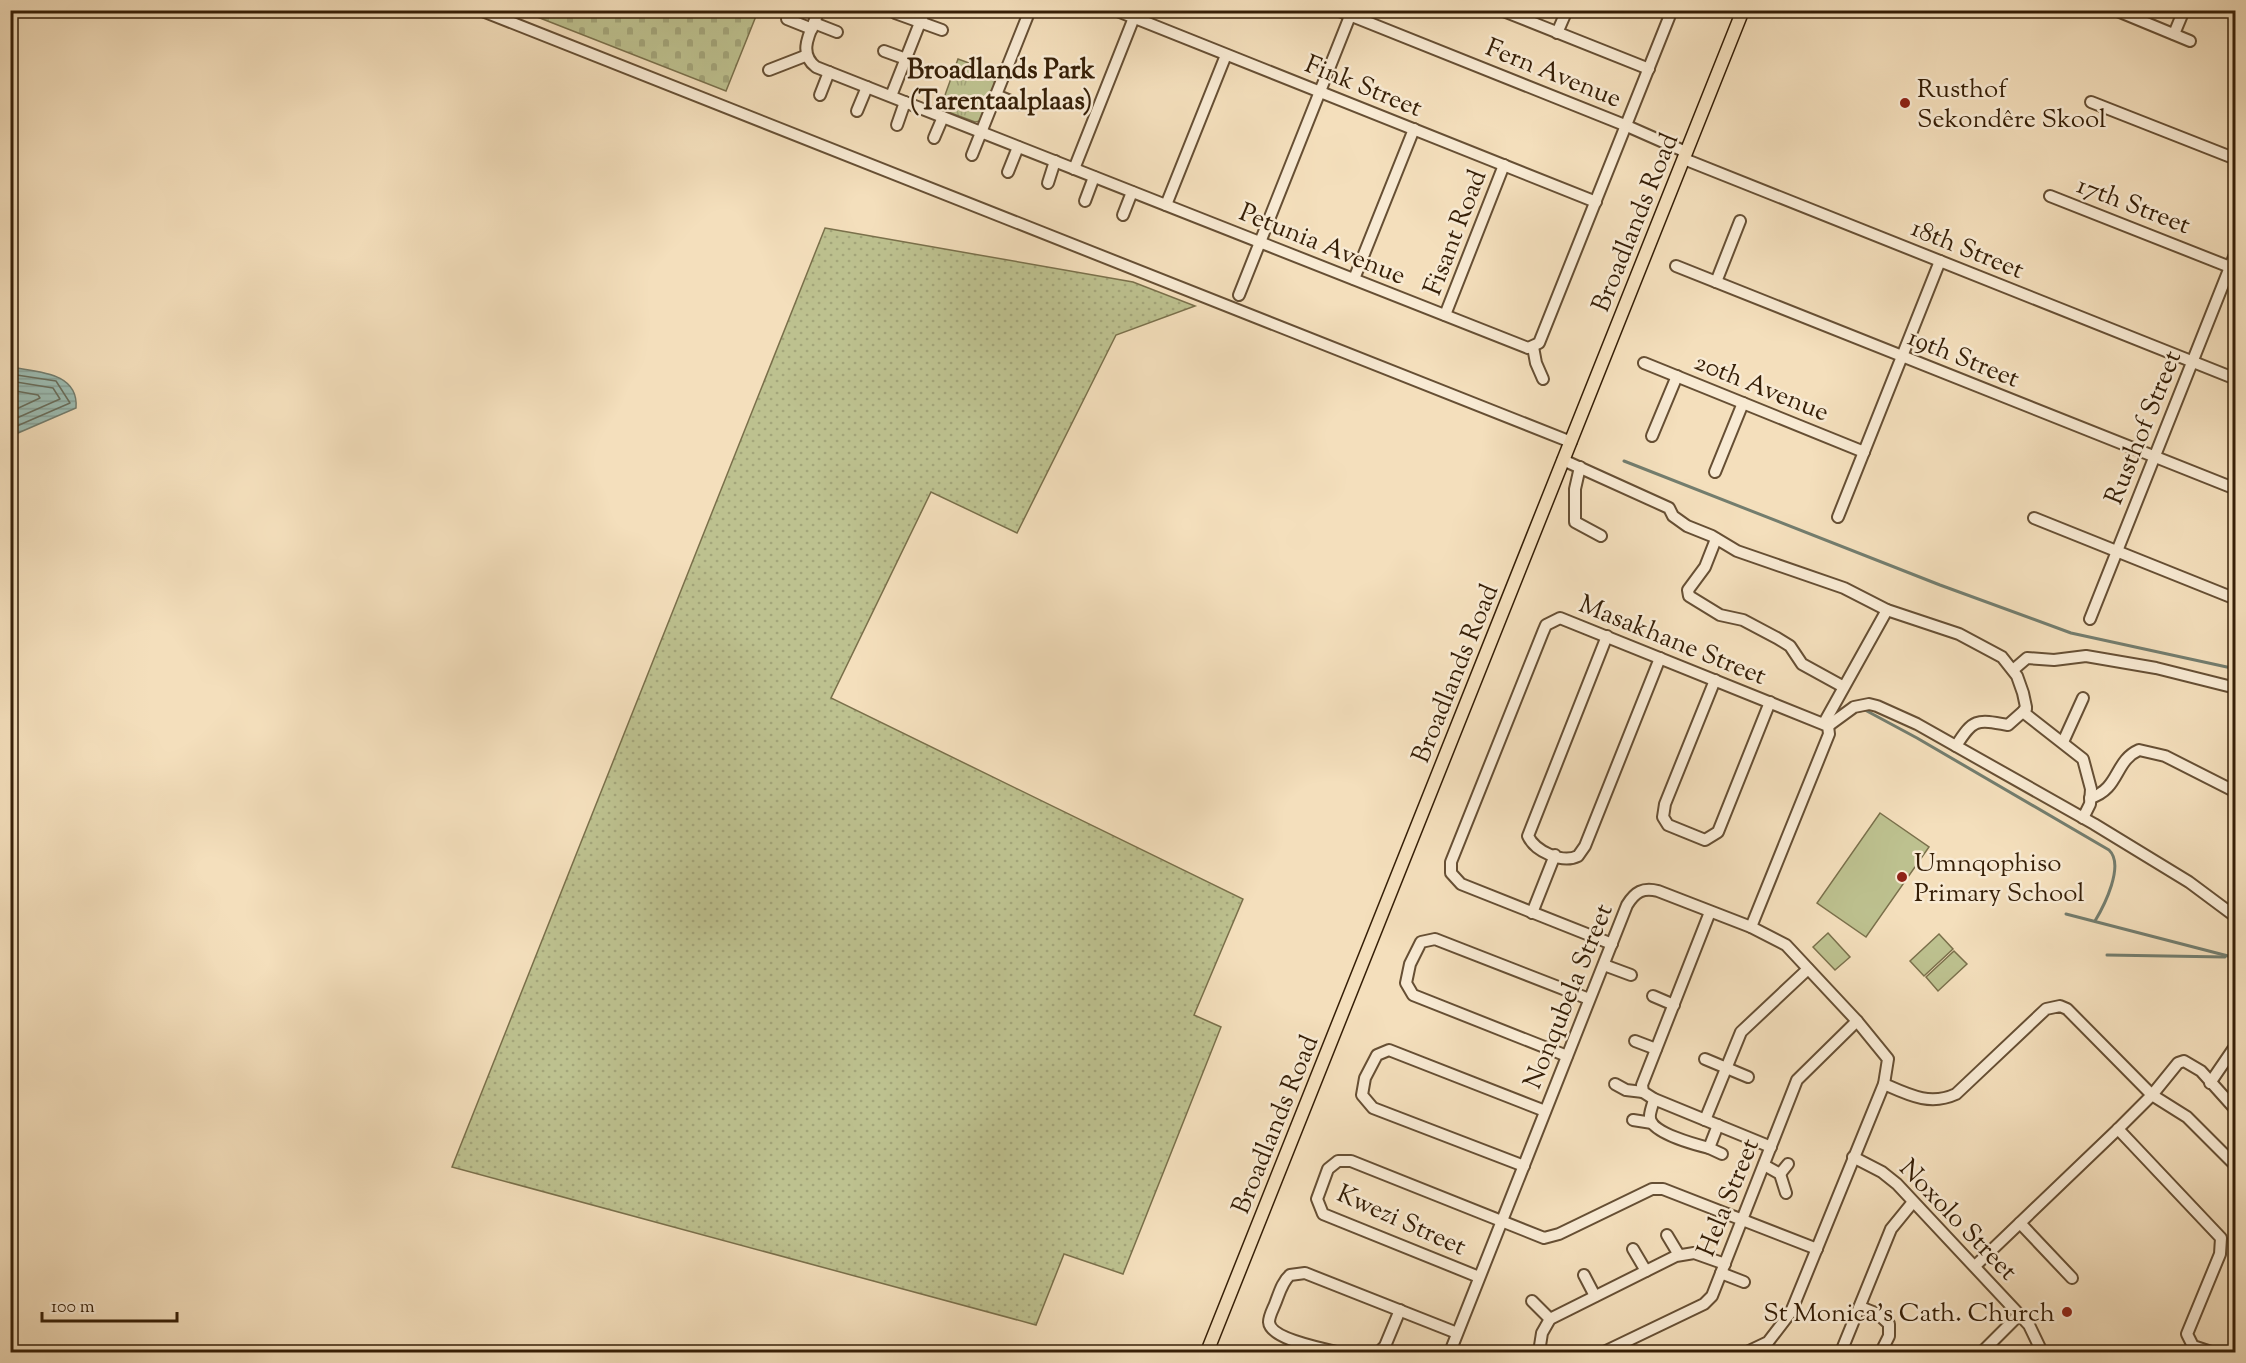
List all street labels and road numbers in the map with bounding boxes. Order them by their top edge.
street label: Fern Avenue [1480,30,1627,118]
street label: Fink Street [1299,47,1427,128]
street label: Broadlands Road [1584,128,1689,318]
street label: Fisant Road [1415,165,1497,301]
street label: 17th Street [2071,168,2195,245]
street label: Petunia Avenue [1233,195,1411,296]
street label: 18th Street [1905,211,2029,290]
street label: 19th Street [1901,320,2025,399]
street label: 20th Avenue [1688,345,1834,432]
street label: Rusthof Street [2097,345,2192,510]
street label: Broadlands Road [1404,579,1509,769]
street label: Masakhane Street [1573,587,1772,696]
street label: Nonqubela Street [1515,899,1623,1095]
street label: Broadlands Road [1224,1030,1329,1220]
street label: Hela Street [1689,1133,1770,1263]
street label: Noxolo Street [1890,1152,2025,1290]
street label: Kwezi Street [1330,1176,1472,1266]

